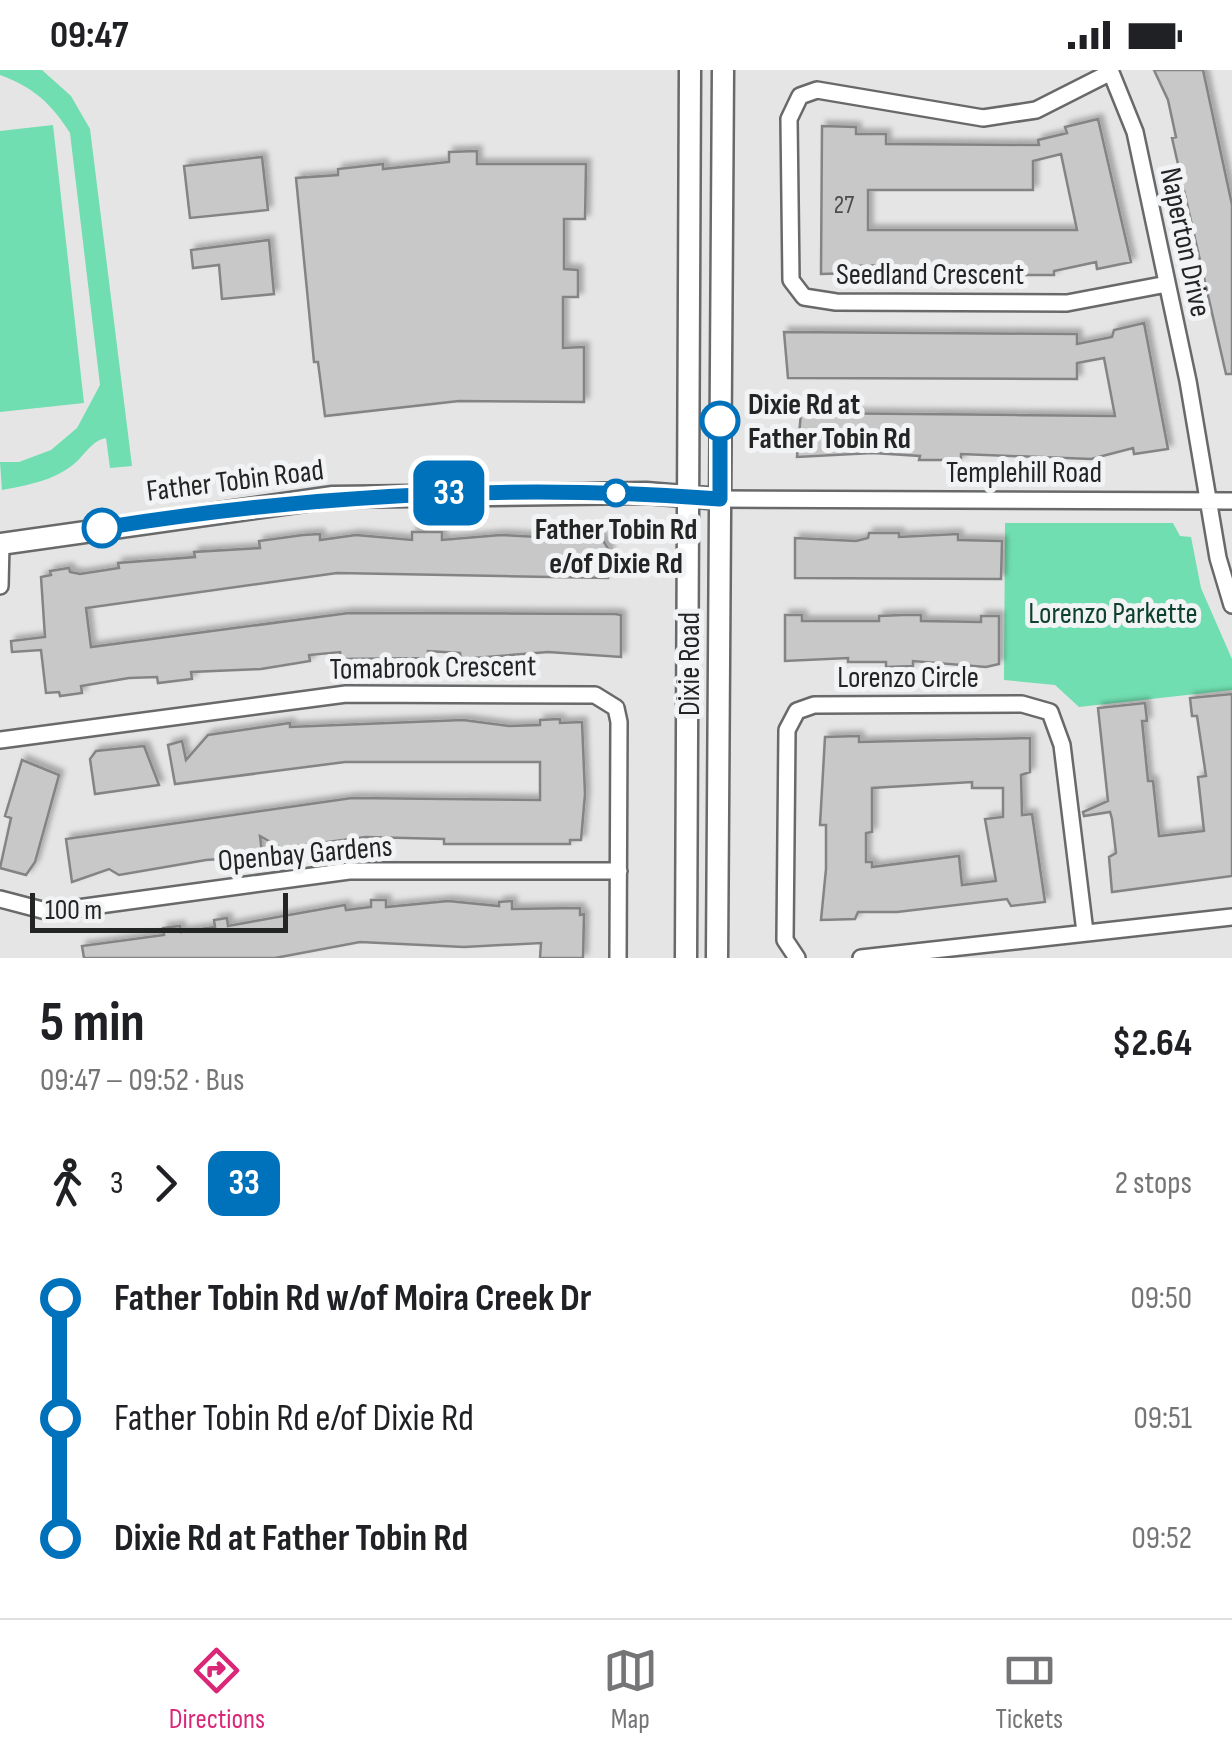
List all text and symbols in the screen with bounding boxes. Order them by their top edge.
text: 09:47 [50,13,128,58]
street label: Naperton Drive [1152,164,1218,320]
house number: 27 [834,190,854,221]
street label: Seedland Crescent [836,257,1024,293]
place label: Dixie Rd at Father Tobin Rd [748,387,911,457]
marker: Dixie Rd at Father Tobin Rd [701,402,739,440]
street label: Father Tobin Road [145,452,326,510]
street label: Templehill Road [946,455,1102,491]
line badge: 33 [404,460,494,526]
text: 33 [433,472,465,515]
marker: Father Tobin Rd e/of Dixie Rd [603,480,629,506]
unlabelled marker [83,509,121,547]
place label: Father Tobin Rd e/of Dixie Rd [535,512,697,582]
park label: Lorenzo Parkette [1028,596,1198,632]
street label: Dixie Road [672,612,708,716]
street label: Tomabrook Crescent [329,648,537,688]
street label: Lorenzo Circle [837,660,979,696]
street label: Openbay Gardens [216,828,394,880]
scale bar [30,888,288,933]
text: 100 m [45,894,102,927]
text: 5 min [40,990,145,1057]
text: $2.64 [1112,1021,1192,1066]
text: 09:47 – 09:52 · Bus [40,1061,245,1100]
icon: walk [40,1156,95,1211]
icon: forward [138,1156,193,1211]
text: 33 [228,1162,260,1205]
text: 3 [110,1164,123,1203]
text: 2 stops [1115,1164,1192,1203]
text: Father Tobin Rd w/of Moira Creek Dr [114,1276,591,1321]
text: 09:50 [1130,1279,1192,1318]
text: Father Tobin Rd e/of Dixie Rd [114,1396,474,1441]
text: 09:51 [1133,1399,1192,1438]
text: Dixie Rd at Father Tobin Rd [114,1516,468,1561]
text: 09:52 [1131,1519,1192,1558]
tab: Directions [169,1643,265,1736]
tab: Map [603,1643,658,1736]
tab: Tickets [996,1643,1063,1736]

